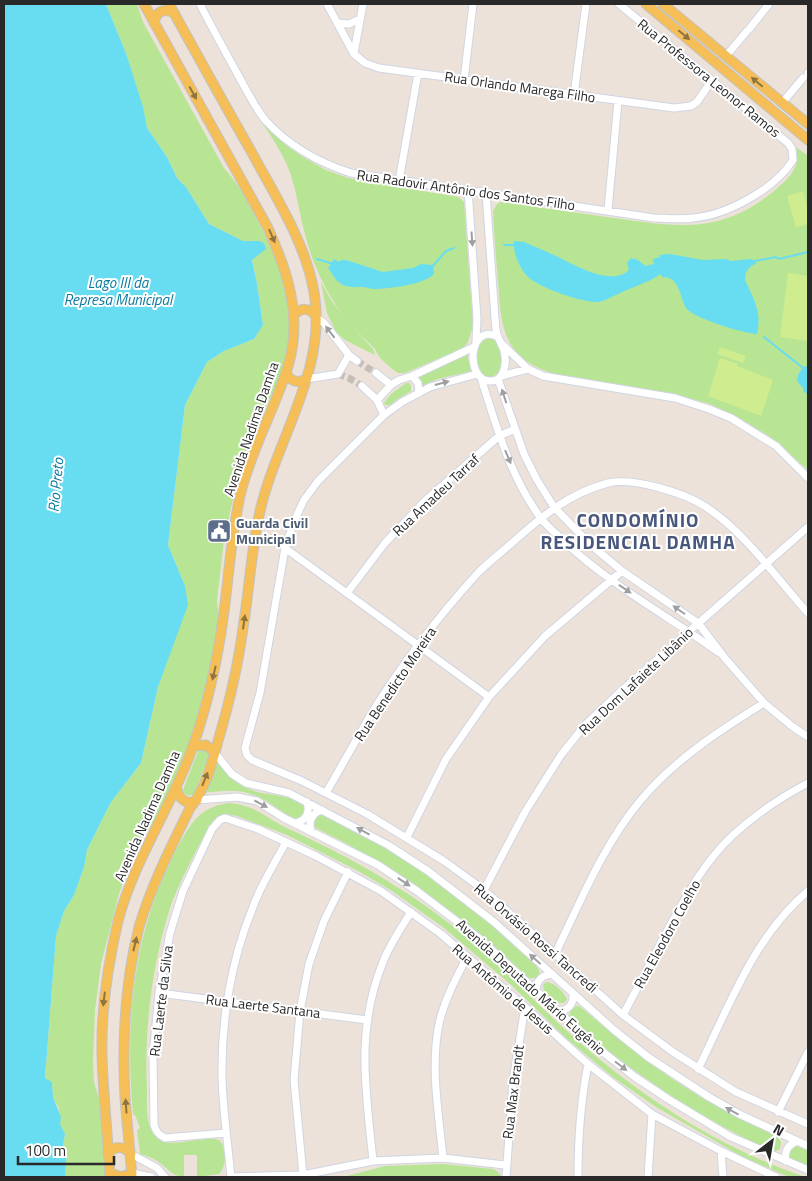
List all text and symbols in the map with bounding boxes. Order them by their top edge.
street label: Rua Professora Leonor Ramos [633,13,785,142]
one-way arrow [677,29,690,40]
street label: Rua Orlando Marega Filho [443,66,597,107]
one-way arrow [752,76,764,88]
one-way arrow [189,86,198,100]
street label: Rua Radovir Antônio dos Santos Filho [356,164,577,215]
one-way arrow [268,229,276,243]
one-way arrow [468,231,476,247]
water label: Lago III da Represa Municipal [64,271,174,311]
one-way arrow [325,326,336,339]
street label: Avenida Nadima Damha [218,359,283,499]
one-way arrow [434,379,449,387]
one-way arrow [499,388,507,403]
street label: Rua Amadeu Tarraf [387,448,484,541]
one-way arrow [504,450,512,464]
water label: Rio Preto [42,456,69,513]
district label: CONDOMÍNIO RESIDENCIAL DAMHA [540,505,736,556]
place label: Guarda Civil Municipal [236,512,308,549]
public building icon: Guarda Civil Municipal [206,518,232,544]
one-way arrow [618,584,632,594]
one-way arrow [672,605,686,615]
one-way arrow [240,614,248,630]
street label: Rua Benedicto Moreira [348,622,441,745]
street label: Rua Dom Lafaiete Libânio [574,622,698,739]
one-way arrow [209,665,217,681]
street label: Avenida Nadima Damha [108,747,185,884]
one-way arrow [201,771,209,786]
one-way arrow [255,800,268,809]
one-way arrow [356,827,370,835]
street label: Rua Eleodoro Coelho [628,875,705,992]
one-way arrow [397,878,410,887]
street label: Rua Orvásio Rossi Tancredi [470,878,603,997]
street label: Avenida Deputado Mário Eugênio [452,914,611,1060]
one-way arrow [132,936,140,952]
street label: Rua Antômio de Jesus [448,939,559,1039]
street label: Rua Laerte da Silva [143,944,178,1058]
one-way arrow [529,953,541,965]
street label: Rua Laerte Santana [205,988,322,1023]
one-way arrow [100,991,108,1007]
street label: Rua Max Brandt [496,1044,529,1140]
one-way arrow [614,1061,628,1071]
one-way arrow [121,1098,129,1114]
one-way arrow [726,1106,739,1115]
north arrow [747,1116,797,1166]
text: N [769,1118,789,1141]
scale bar [18,1134,114,1166]
text: 100 m [25,1139,66,1162]

